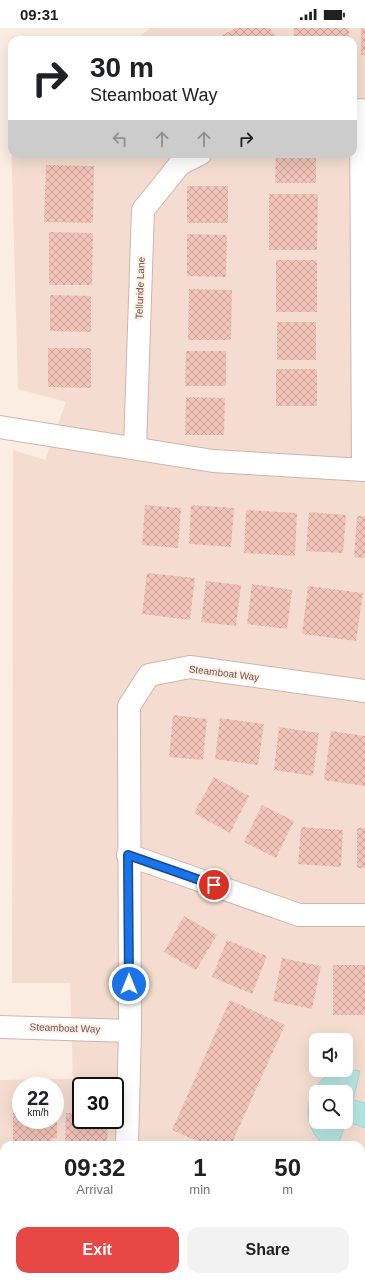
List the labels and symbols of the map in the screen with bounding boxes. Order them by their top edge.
street label: Telluride Lane [133,256,147,319]
street label: Steamboat Way [188,663,260,683]
pin [197,868,231,902]
position arrow [108,963,150,1005]
street label: Steamboat Way [29,1021,101,1035]
speed limit sign: 30 [72,1077,124,1129]

